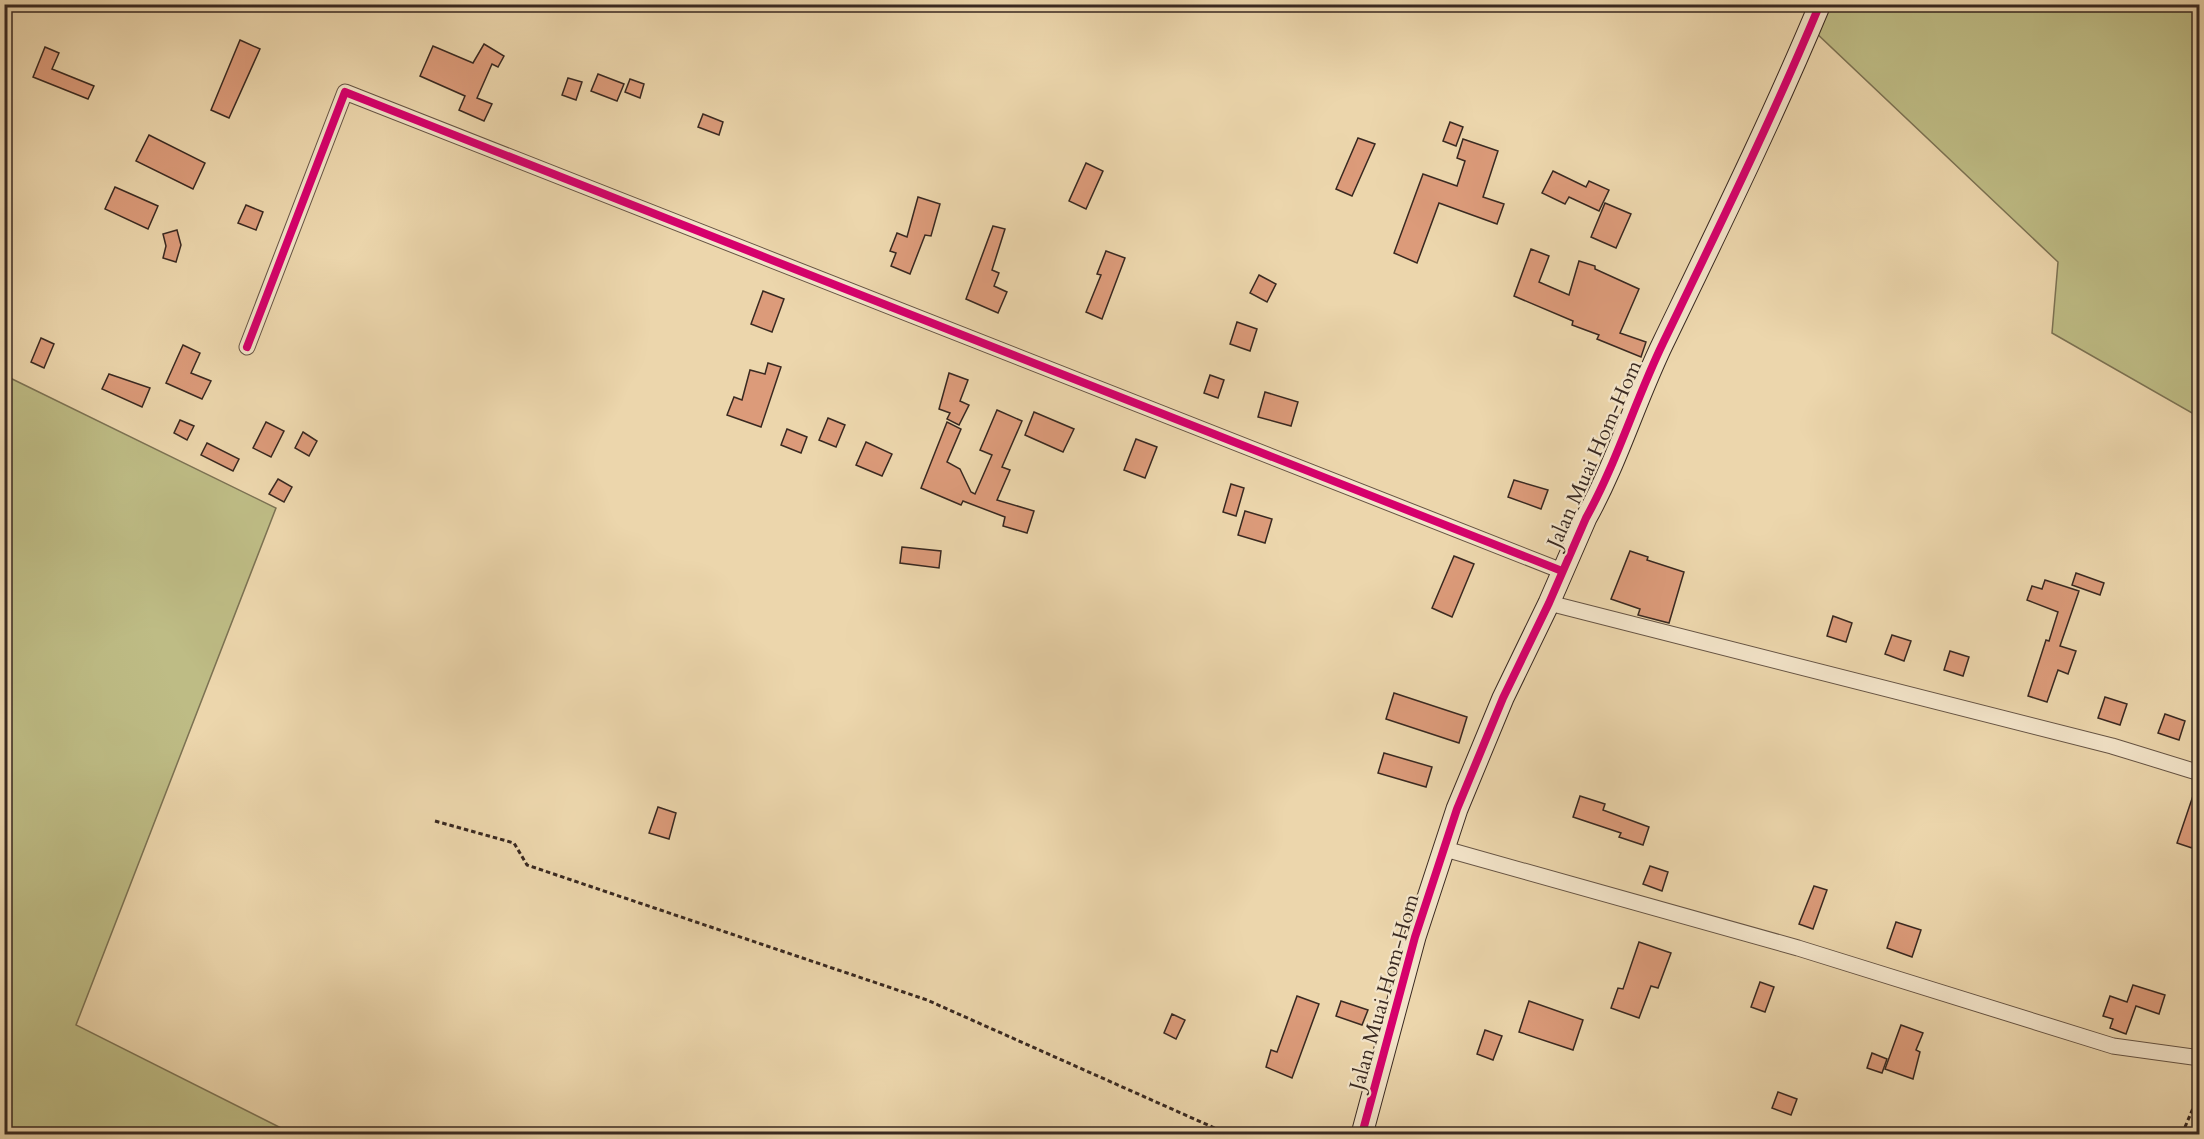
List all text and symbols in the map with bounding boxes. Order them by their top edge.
street label: Jalan Muai Hom-Hom [1539,355,1649,555]
street label: Jalan Muai Hom-Hom [1342,890,1426,1096]

